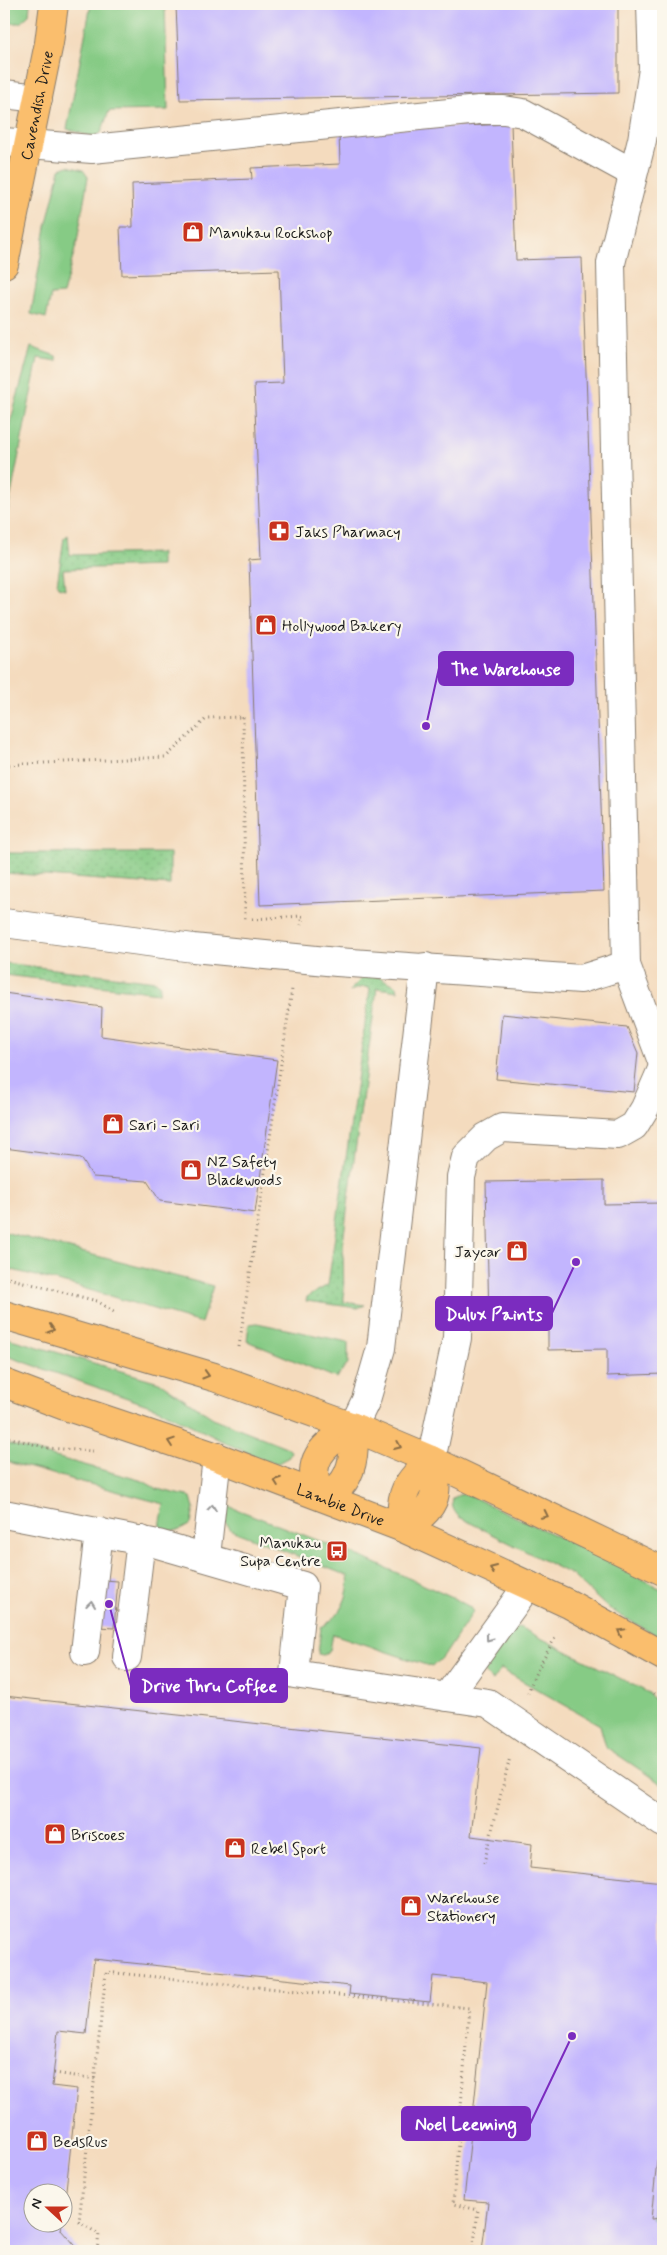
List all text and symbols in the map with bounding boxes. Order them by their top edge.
street label: Cavendish Drive [16,49,59,162]
shop icon: Manukau Rockshop [181,220,205,244]
place label: Manukau Rockshop [209,223,333,244]
pharmacy icon: Jaks Pharmacy [267,519,291,543]
place label: Jaks Pharmacy [295,522,401,543]
shop icon: Hollywood Bakery [254,613,278,637]
place label: Hollywood Bakery [282,616,402,637]
callout: The Warehouse [439,652,573,685]
text: The Warehouse [451,658,561,682]
shop icon: Sari - Sari [101,1112,125,1136]
place label: Sari - Sari [129,1115,200,1136]
place label: NZ Safety Blackwoods [207,1152,282,1191]
shop icon: NZ Safety Blackwoods [179,1158,203,1182]
shop icon: Jaycar [505,1239,529,1263]
place label: Jaycar [454,1242,501,1263]
callout: Dulux Paints [436,1297,552,1330]
text: Dulux Paints [445,1303,543,1327]
one-way arrow [46,1323,54,1333]
one-way arrow [202,1370,210,1380]
one-way arrow [167,1437,175,1447]
one-way arrow [393,1440,402,1451]
one-way arrow [274,1477,282,1487]
street label: Lambie Drive [293,1479,387,1532]
one-way arrow [206,1504,217,1512]
one-way arrow [540,1509,549,1519]
place label: Manukau Supa Centre [240,1533,321,1572]
bus stop icon: Manukau Supa Centre [325,1539,349,1563]
one-way arrow [489,1564,498,1575]
one-way arrow [85,1600,96,1608]
one-way arrow [617,1629,626,1639]
one-way arrow [487,1632,495,1641]
callout: Drive Thru Coffee [131,1669,287,1702]
text: Drive Thru Coffee [141,1675,277,1699]
shop icon: Briscoes [43,1822,67,1846]
place label: Briscoes [71,1825,125,1846]
shop icon: Rebel Sport [223,1836,247,1860]
place label: Rebel Sport [251,1839,326,1860]
place label: Warehouse Stationery [427,1888,499,1927]
shop icon: Warehouse Stationery [399,1894,423,1918]
callout: Noel Leeming [402,2107,530,2140]
text: Noel Leeming [415,2113,517,2139]
shop icon: BedsRus [25,2129,49,2153]
place label: BedsRus [53,2132,108,2153]
north arrow [22,2182,72,2232]
text: N [27,2196,47,2211]

